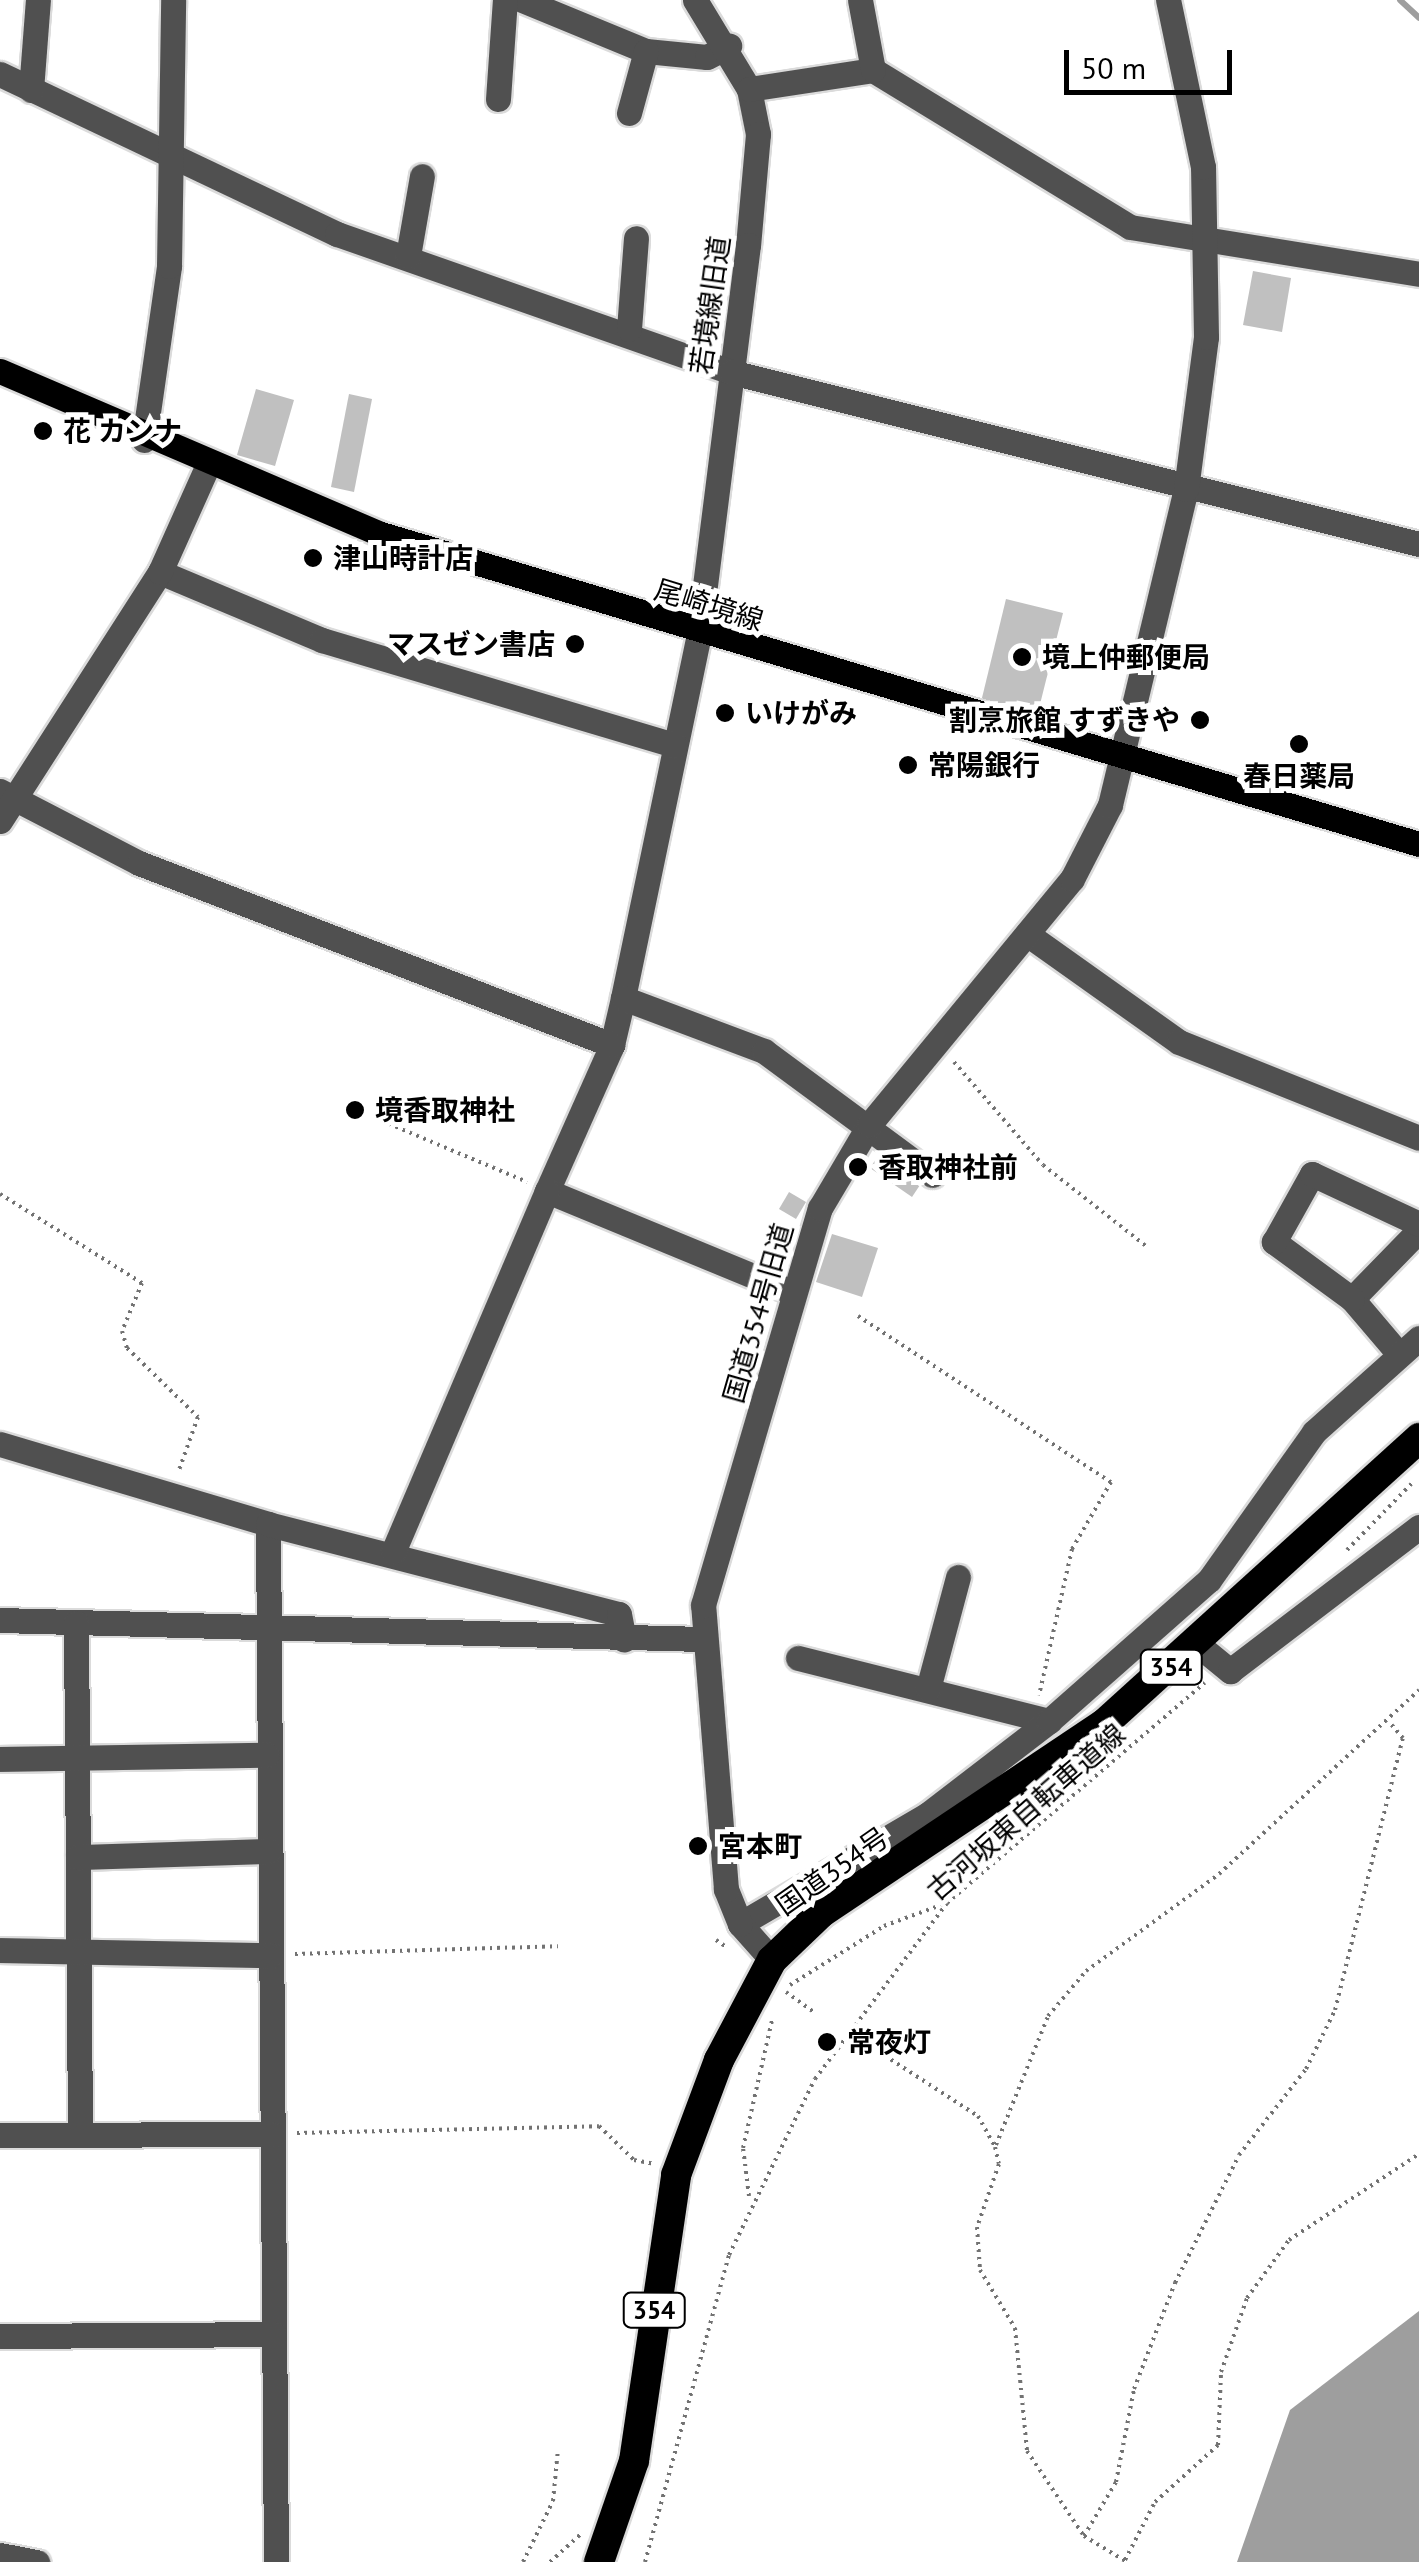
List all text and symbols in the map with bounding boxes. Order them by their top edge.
scale bar [1069,30,1236,92]
text: 50 m [1081,48,1146,87]
street label: 若境線旧道 [684,233,736,377]
place label: 花 カンナ [63,414,182,448]
marker: 花 カンナ [32,420,54,442]
place label: 津山時計店 [333,541,473,575]
marker: 津山時計店 [302,547,324,569]
street label: 尾崎境線 [651,573,767,637]
place label: マスゼン書店 [387,627,555,661]
marker: マスゼン書店 [564,633,586,655]
place label: 境上仲郵便局 [1042,640,1210,674]
marker: 境上仲郵便局 [1011,646,1033,668]
place label: いけがみ [745,696,857,730]
marker: いけがみ [714,702,736,724]
place label: 割烹旅館 すずきや [949,703,1180,737]
marker: 割烹旅館 すずきや [1189,709,1211,731]
marker: 春日薬局 [1288,733,1310,755]
place label: 常陽銀行 [928,748,1040,782]
marker: 常陽銀行 [897,754,919,776]
place label: 春日薬局 [1243,759,1355,793]
place label: 境香取神社 [375,1093,515,1127]
marker: 境香取神社 [344,1099,366,1121]
place label: 香取神社前 [878,1150,1018,1184]
marker: 香取神社前 [847,1156,869,1178]
street label: 国道354号旧道 [716,1219,800,1407]
road number: 354 [1138,1647,1204,1687]
street label: 古河坂東自転車道線 [920,1717,1132,1907]
street label: 国道354号 [769,1820,895,1922]
place label: 宮本町 [718,1829,802,1863]
marker: 宮本町 [687,1835,709,1857]
place label: 常夜灯 [847,2025,931,2059]
marker: 常夜灯 [816,2031,838,2053]
road number: 354 [622,2290,686,2330]

